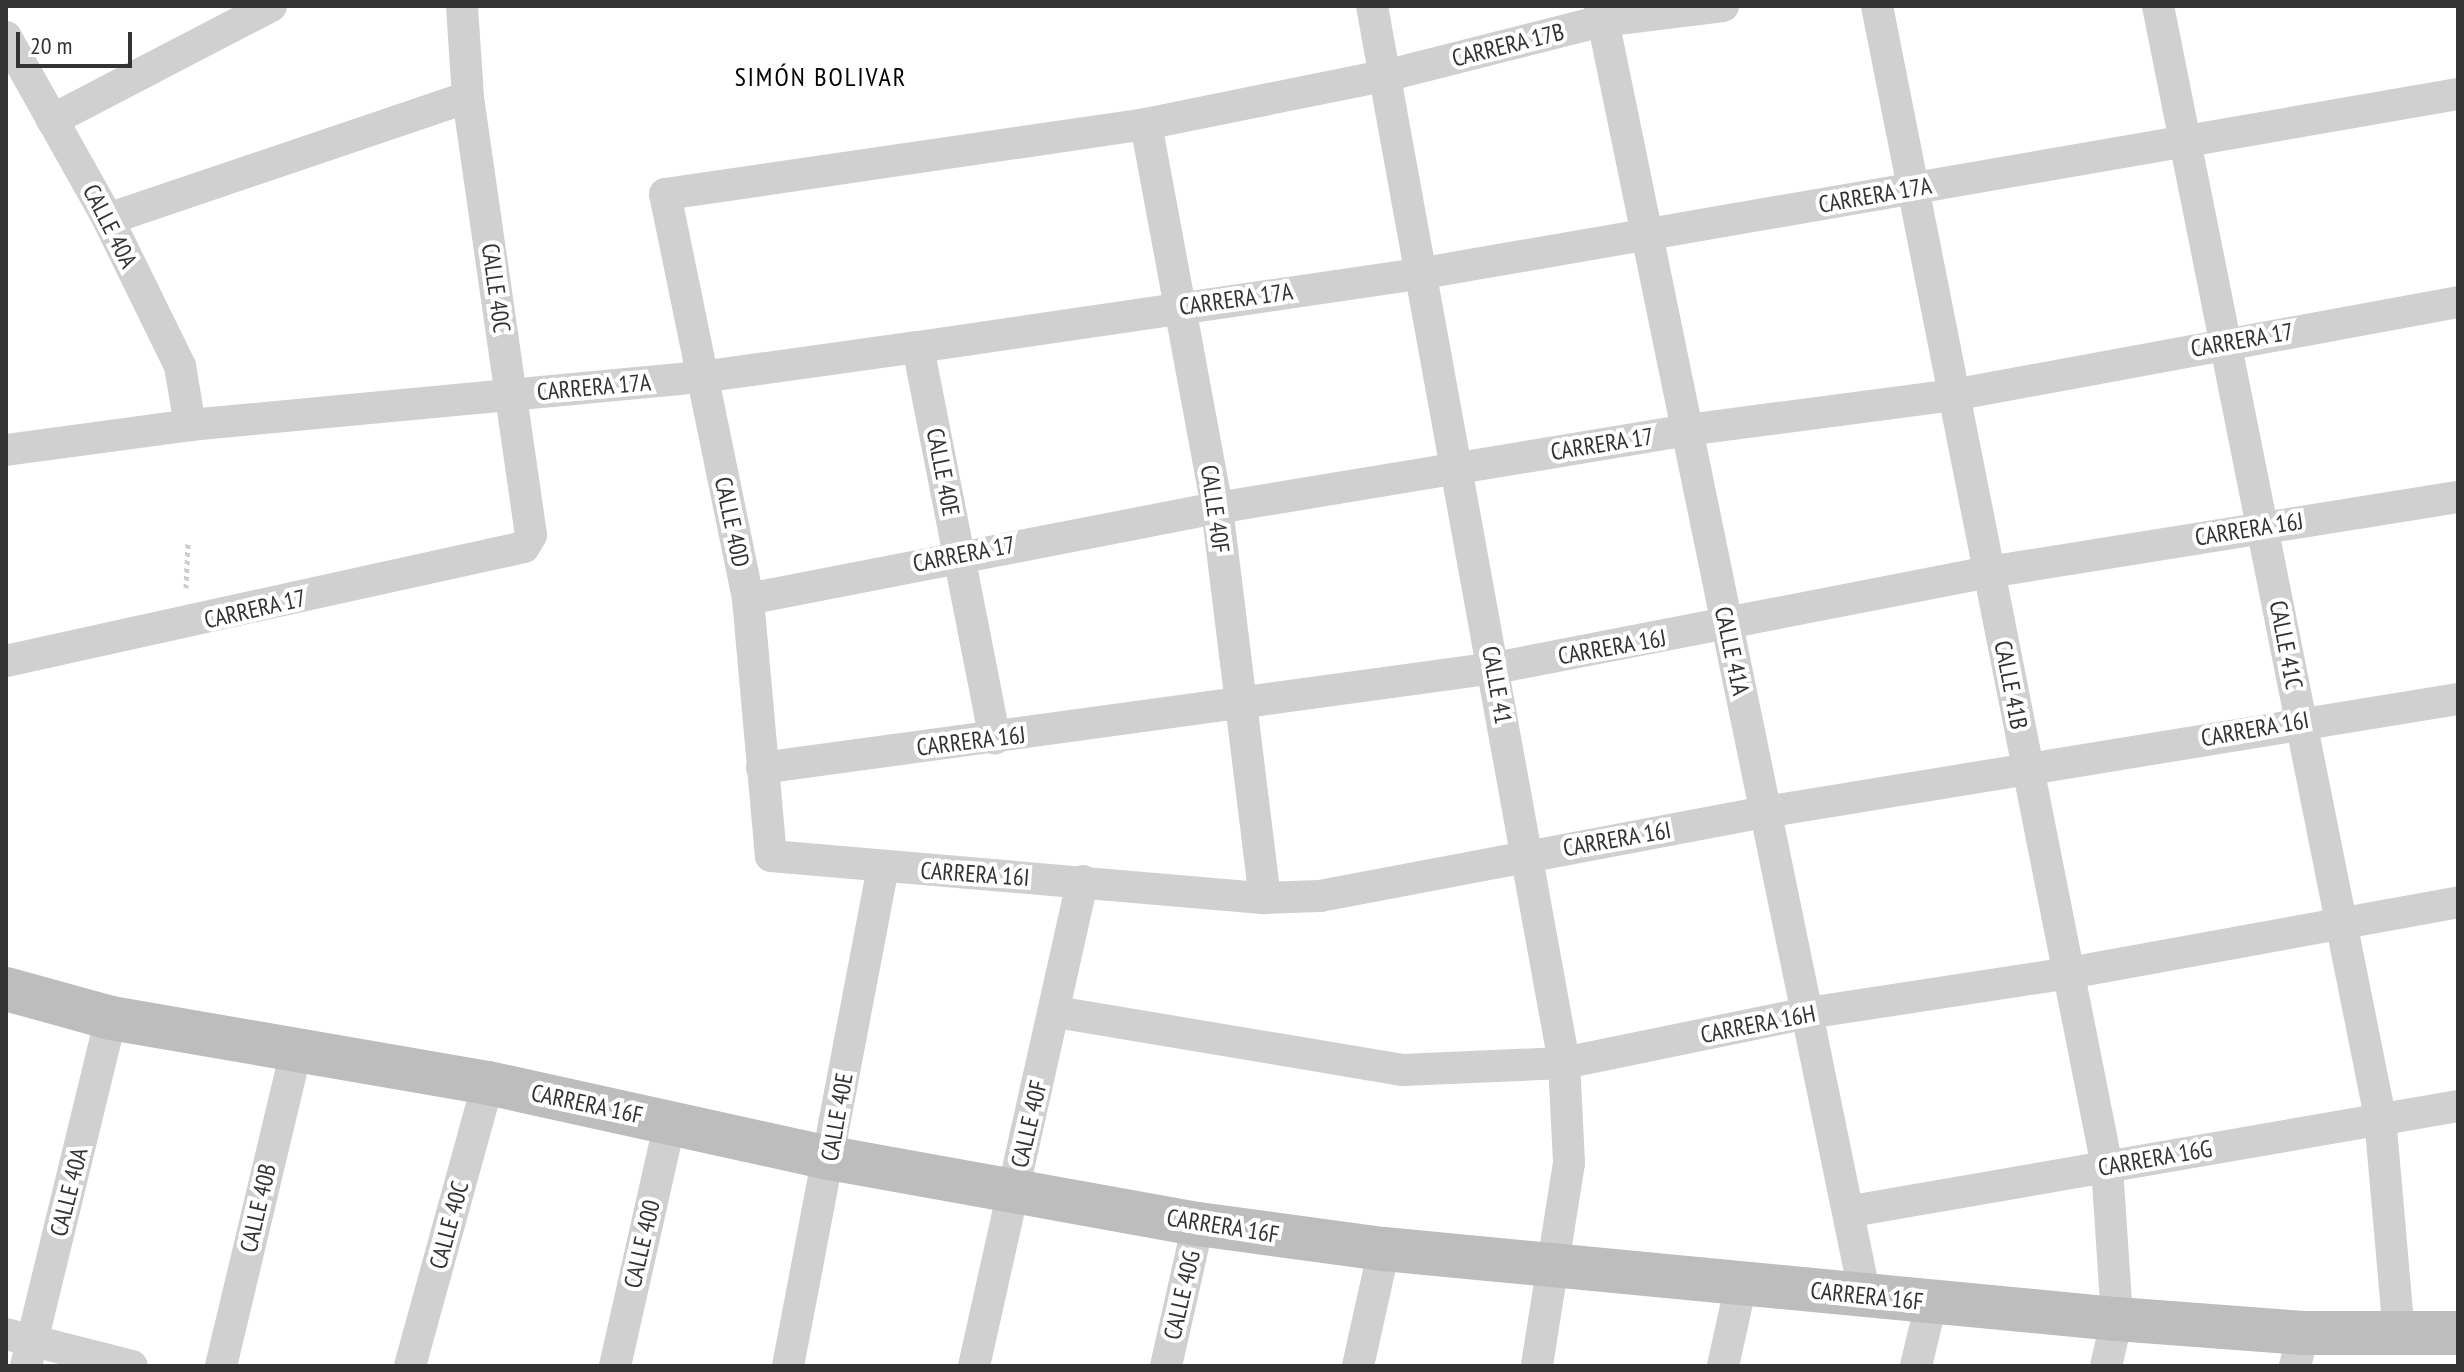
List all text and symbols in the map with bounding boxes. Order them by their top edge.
scale bar [20,16,136,66]
street label: CARRERA 17B [1449,17,1567,73]
text: 20 m [30,30,72,61]
district label: SIMÓN BOLIVAR [735,61,907,93]
street label: CARRERA 17A [1816,171,1934,219]
street label: CALLE 40A [77,179,143,273]
street label: CALLE 40C [476,242,516,334]
street label: CARRERA 17A [1177,277,1295,321]
street label: CARRERA 17 [2188,317,2296,363]
street label: CARRERA 17A [535,368,653,406]
street label: CARRERA 17 [1548,422,1656,466]
street label: CALLE 40E [920,426,966,518]
street label: CALLE 40F [1195,463,1235,555]
street label: CALLE 40D [708,474,756,570]
street label: CARRERA 16J [2192,506,2306,552]
street label: CARRERA 17 [910,530,1018,578]
street label: CARRERA 17 [201,583,309,635]
street label: CALLE 41C [2263,598,2309,692]
street label: CALLE 41A [1709,604,1755,698]
street label: CARRERA 16J [1555,623,1669,671]
street label: CALLE 41B [1988,638,2034,732]
street label: CALLE 41 [1476,644,1518,726]
street label: CARRERA 16I [2198,705,2312,753]
street label: CARRERA 16J [915,720,1027,762]
street label: CARRERA 16I [1560,815,1674,863]
street label: CARRERA 16I [919,856,1031,892]
street label: CARRERA 16H [1698,999,1818,1049]
street label: CALLE 40E [815,1071,859,1163]
street label: CARRERA 16F [528,1078,646,1130]
street label: CALLE 40F [1005,1078,1053,1170]
street label: CARRERA 16G [2095,1134,2215,1182]
street label: CALLE 40A [44,1145,94,1239]
street label: CALLE 40B [234,1161,282,1255]
street label: CALLE 40C [423,1178,475,1272]
street label: CALLE 400 [618,1197,666,1291]
street label: CARRERA 16F [1164,1203,1282,1249]
street label: CALLE 40G [1158,1248,1206,1342]
street label: CARRERA 16F [1809,1276,1925,1316]

